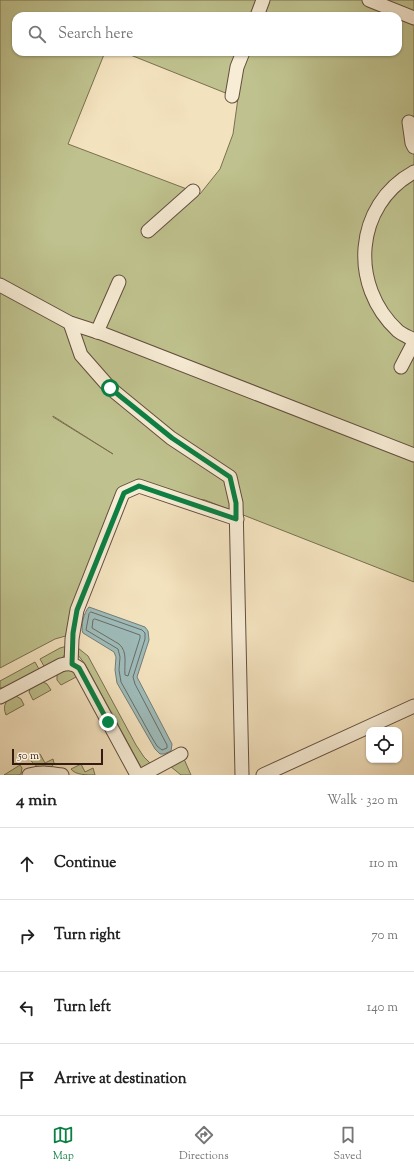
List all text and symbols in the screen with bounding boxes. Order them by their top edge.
search box [12,12,402,56]
icon: search [26,23,48,45]
text: Search here [58,24,133,45]
route start [101,379,119,397]
route end [99,713,117,731]
map controls [366,727,402,763]
button: locate [366,727,402,763]
scale bar [12,747,103,766]
text: 50 m [18,748,39,764]
text: 4 min [16,789,57,813]
text: Walk · 320 m [327,792,398,810]
icon: ahead [16,853,38,875]
text: Continue [54,853,116,874]
text: 110 m [369,855,398,873]
icon: right [16,925,38,947]
text: Turn right [54,925,120,946]
text: 70 m [371,927,398,945]
icon: left [16,997,38,1019]
text: Turn left [54,997,111,1018]
text: 140 m [367,999,398,1017]
icon: arrive [16,1069,38,1091]
text: Arrive at destination [54,1069,187,1090]
tab: Map [52,1124,74,1164]
tab: Directions [179,1124,229,1164]
tab: Saved [333,1124,362,1164]

